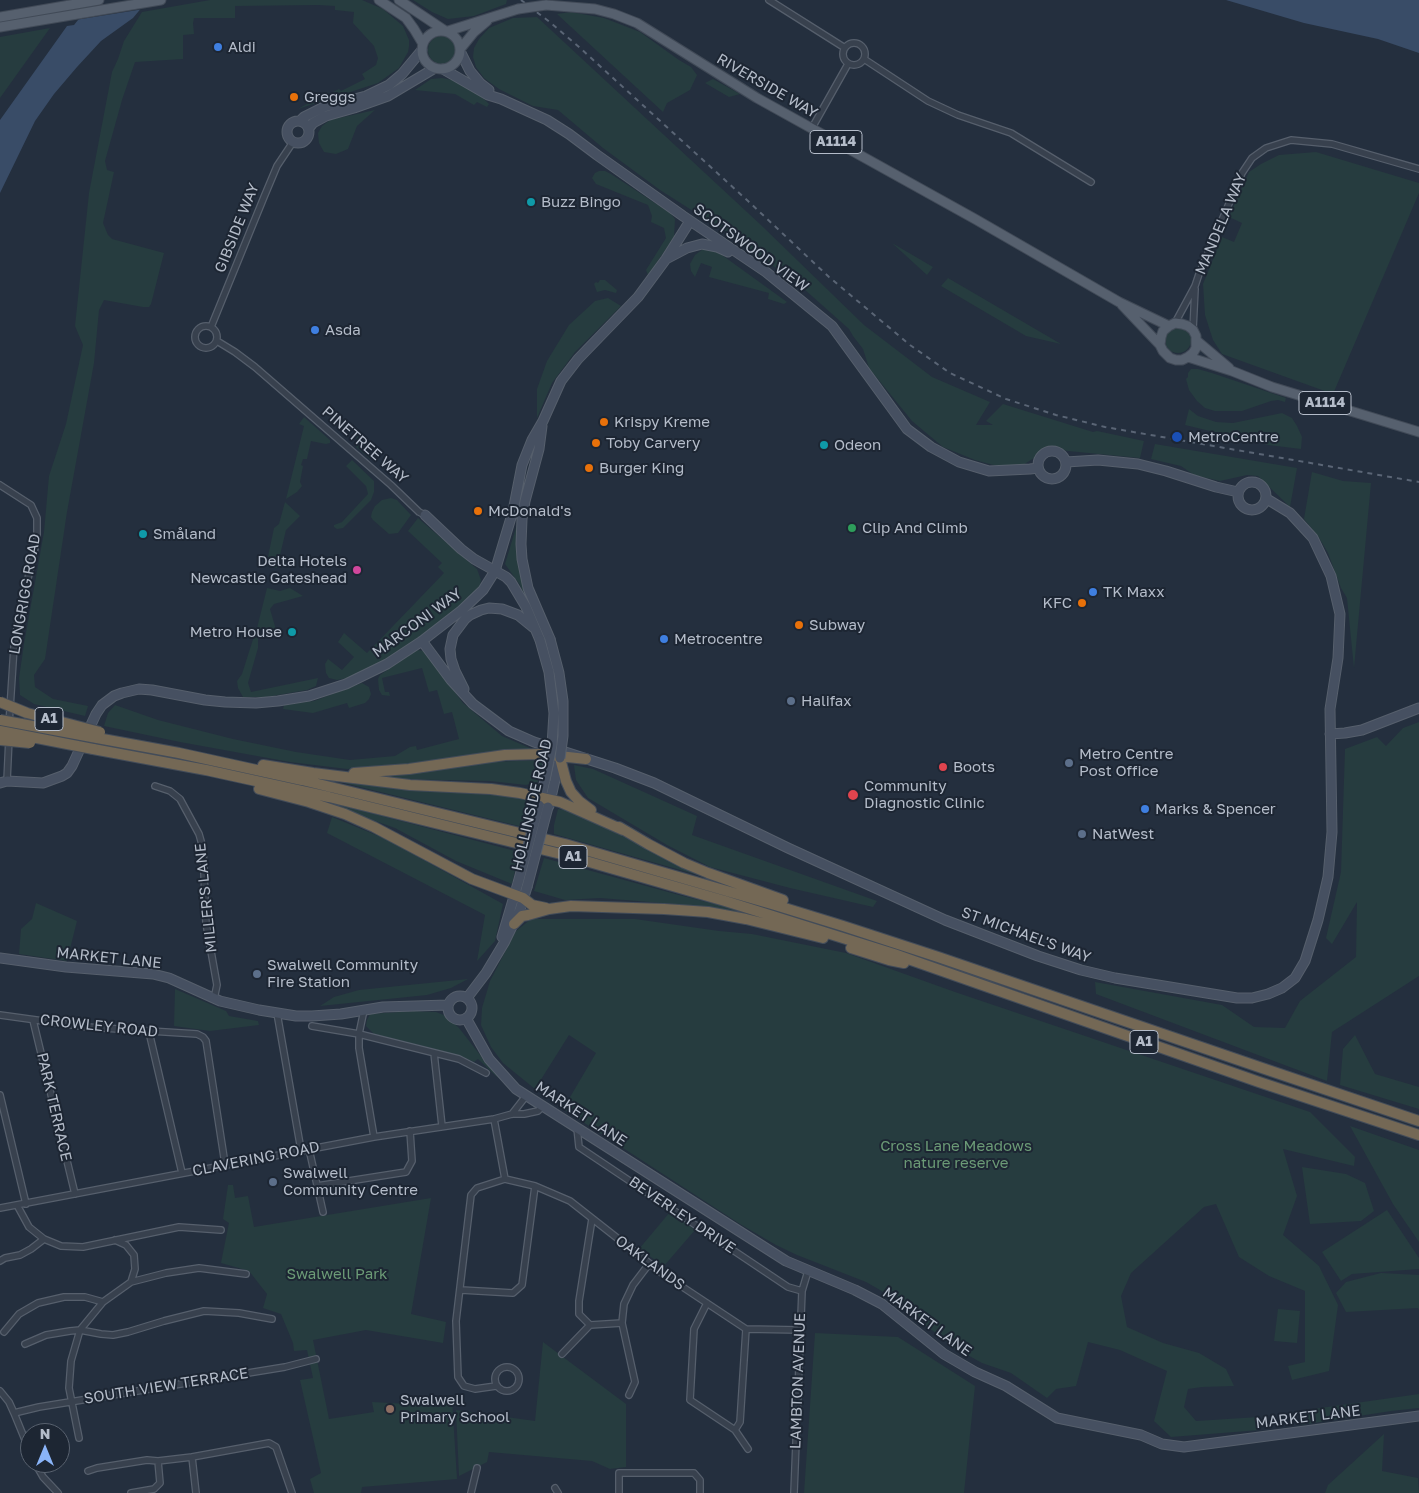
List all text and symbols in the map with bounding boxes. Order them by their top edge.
place label: Aldi [228,38,256,56]
marker: Aldi [212,41,224,53]
street label: RIVERSIDE WAY [713,50,821,122]
place label: Greggs [304,88,355,106]
marker: Greggs [288,91,300,103]
road number: A1114 [810,130,862,154]
street label: MANDELA WAY [1192,171,1250,277]
street label: GIBSIDE WAY [211,181,263,275]
place label: Buzz Bingo [541,193,621,211]
marker: Buzz Bingo [525,196,537,208]
street label: SCOTSWOOD VIEW [690,200,812,296]
place label: Asda [325,321,361,339]
marker: Asda [309,324,321,336]
road number: A1114 [1299,392,1351,414]
street label: PINETREE WAY [318,403,412,487]
place label: Krispy Kreme [614,413,710,431]
marker: Krispy Kreme [598,416,610,428]
place label: MetroCentre [1188,428,1279,446]
marker: MetroCentre [1170,430,1184,444]
place label: Toby Carvery [606,434,700,452]
place label: Odeon [834,436,881,454]
marker: Toby Carvery [590,437,602,449]
marker: Odeon [818,439,830,451]
place label: Burger King [599,459,684,477]
marker: Burger King [583,462,595,474]
place label: McDonald's [488,502,571,520]
marker: McDonald's [472,505,484,517]
place label: Clip And Climb [862,519,968,537]
marker: Clip And Climb [846,522,858,534]
place label: Småland [153,525,216,543]
marker: Småland [137,528,149,540]
street label: LONGRIGG ROAD [6,532,44,656]
place label: Delta Hotels Newcastle Gateshead [190,552,347,587]
marker: Delta Hotels Newcastle Gateshead [351,564,363,576]
place label: TK Maxx [1103,583,1164,601]
street label: MARCONI WAY [369,585,465,661]
marker: TK Maxx [1087,586,1099,598]
place label: KFC [1043,594,1072,612]
marker: KFC [1076,597,1088,609]
place label: Subway [809,616,865,634]
marker: Subway [793,619,805,631]
place label: Metro House [190,623,282,641]
marker: Metro House [286,626,298,638]
place label: Metrocentre [674,630,763,648]
marker: Metrocentre [658,633,670,645]
place label: Halifax [801,692,852,710]
marker: Halifax [785,695,797,707]
road number: A1 [35,708,63,731]
street label: HOLLINSIDE ROAD [508,737,556,873]
place label: Metro Centre Post Office [1079,745,1173,780]
marker: Metro Centre Post Office [1063,757,1075,769]
place label: Boots [953,758,995,776]
marker: Boots [937,761,949,773]
place label: Community Diagnostic Clinic [864,777,985,812]
marker: Community Diagnostic Clinic [846,788,860,802]
place label: Marks & Spencer [1155,800,1276,818]
marker: Marks & Spencer [1139,803,1151,815]
place label: NatWest [1092,825,1154,843]
marker: NatWest [1076,828,1088,840]
street label: MILLER'S LANE [191,842,221,954]
road number: A1 [559,846,587,869]
street label: ST MICHAEL'S WAY [959,903,1093,967]
street label: MARKET LANE [56,944,162,972]
place label: Swalwell Community Fire Station [267,956,418,991]
marker: Swalwell Community Fire Station [251,968,263,980]
street label: CROWLEY ROAD [39,1011,159,1041]
road number: A1 [1130,1030,1158,1054]
street label: PARK TERRACE [33,1051,75,1163]
street label: MARKET LANE [532,1078,630,1150]
park label: Cross Lane Meadows nature reserve [880,1137,1032,1172]
street label: CLAVERING ROAD [191,1138,321,1180]
place label: Swalwell Community Centre [283,1164,418,1199]
street label: BEVERLEY DRIVE [625,1173,739,1257]
marker: Swalwell Community Centre [267,1176,279,1188]
street label: OAKLANDS [612,1232,688,1294]
park label: Swalwell Park [287,1265,387,1283]
street label: MARKET LANE [879,1284,975,1360]
street label: LAMBTON AVENUE [787,1313,809,1449]
street label: SOUTH VIEW TERRACE [83,1364,249,1408]
place label: Swalwell Primary School [400,1391,510,1426]
street label: MARKET LANE [1255,1402,1361,1432]
marker: Swalwell Primary School [384,1403,396,1415]
north arrow [20,1423,70,1473]
text: N [40,1425,50,1442]

